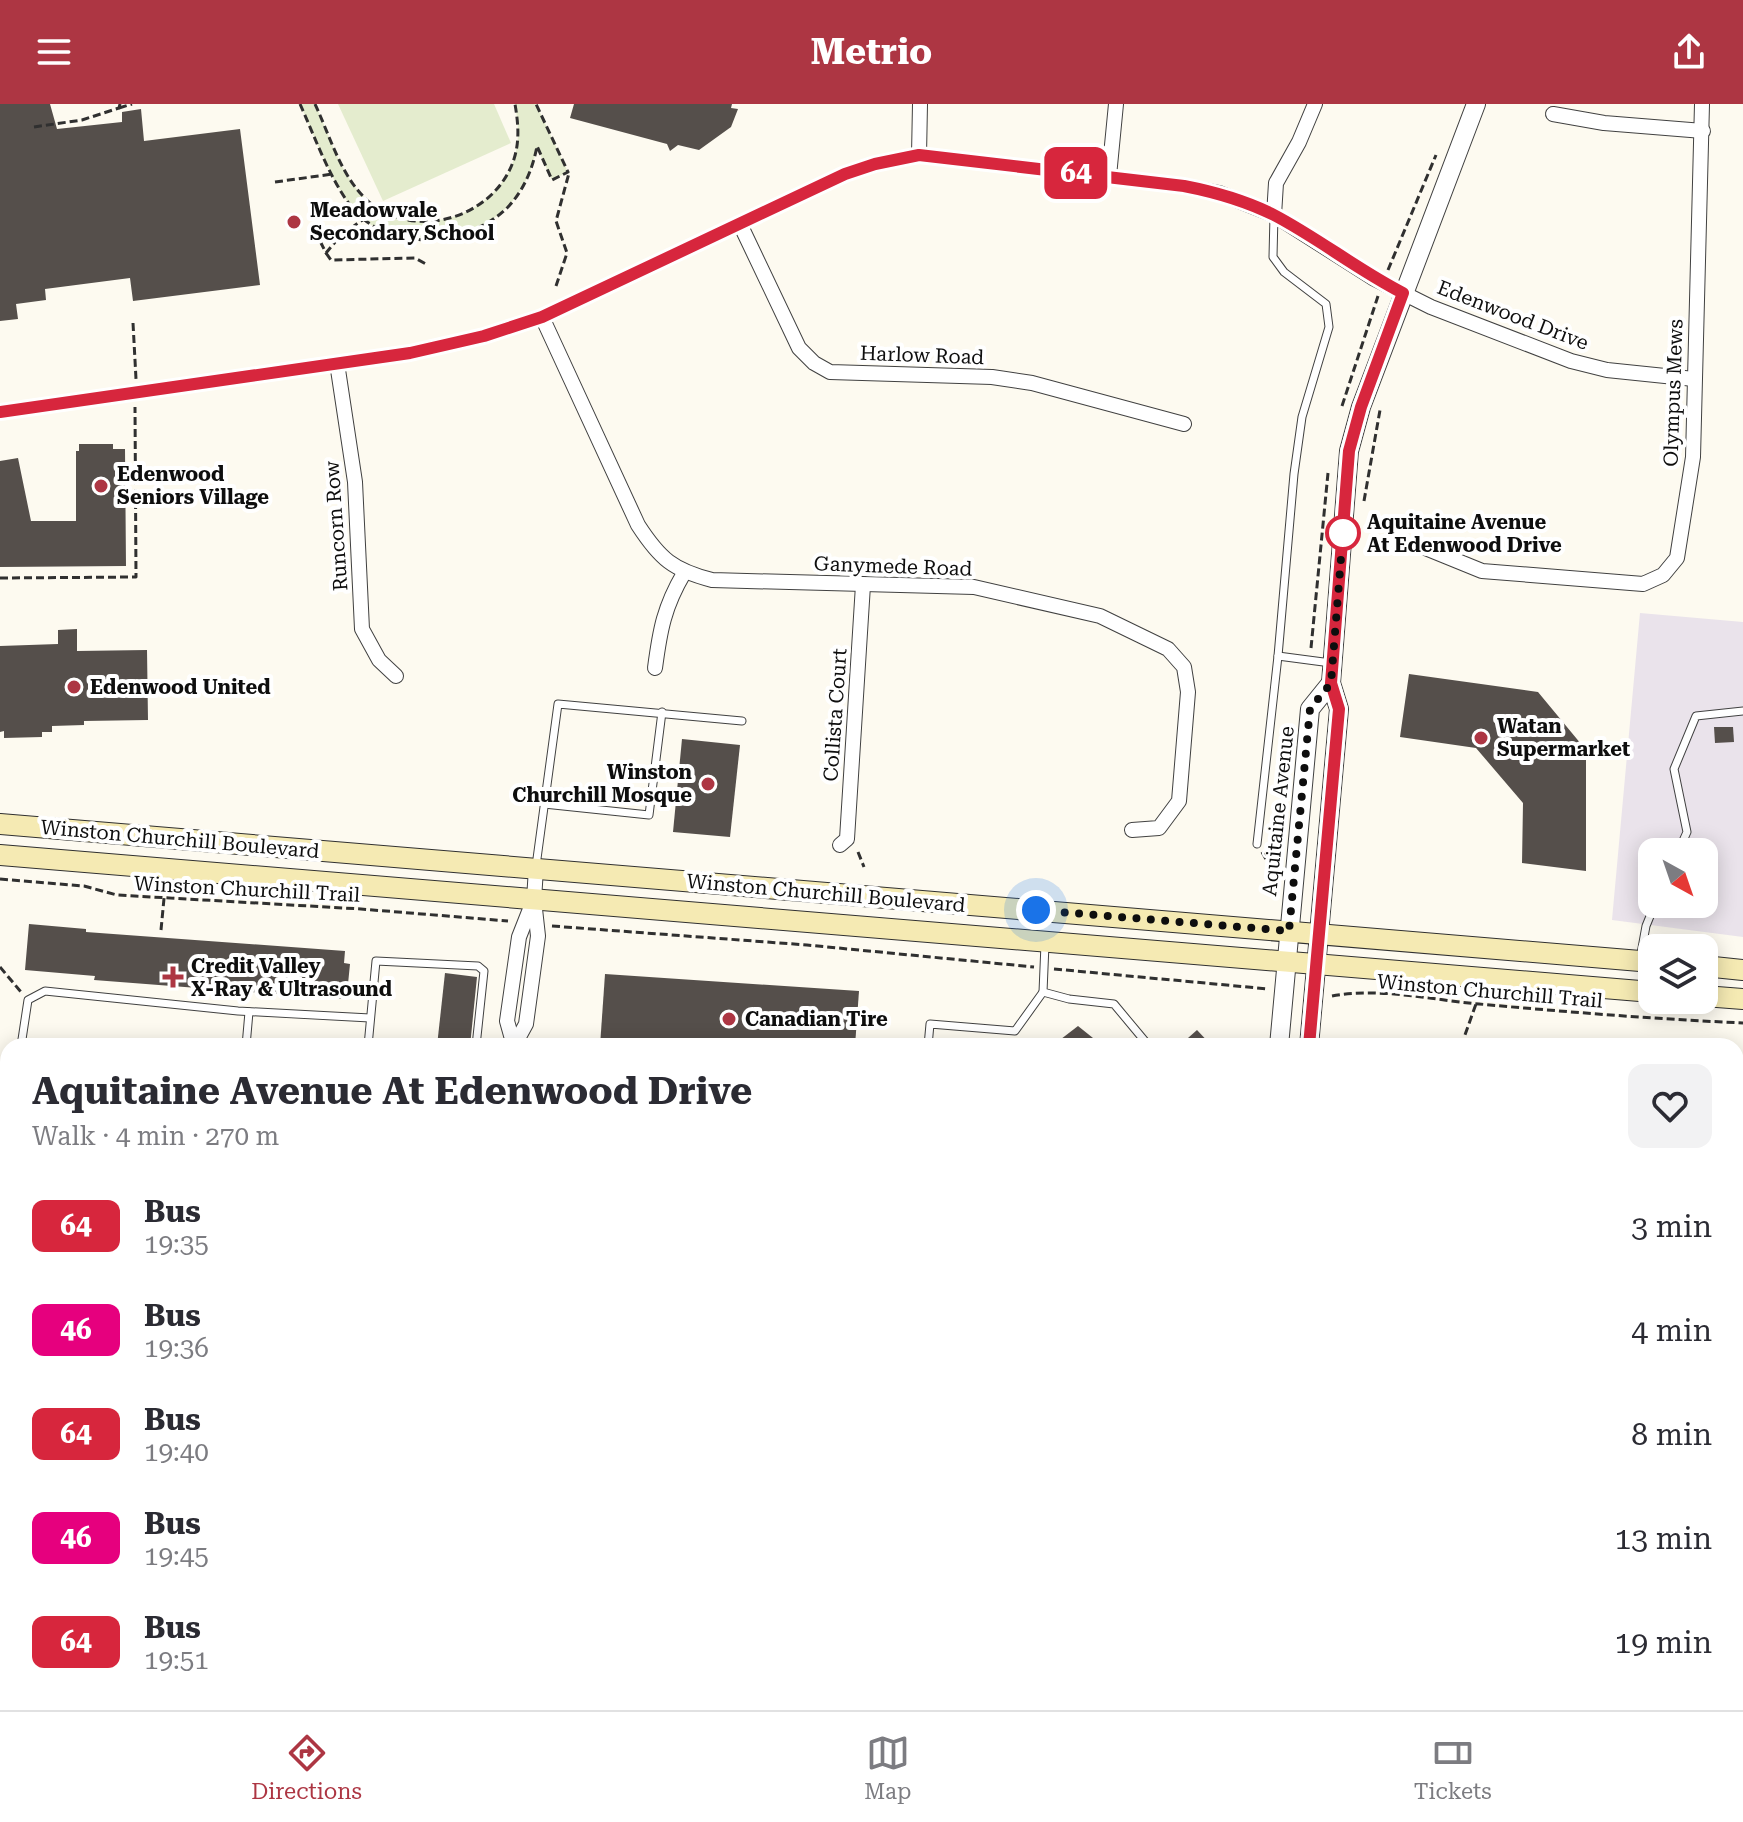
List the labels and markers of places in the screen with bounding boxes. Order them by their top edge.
place label: Meadowvale Secondary School [310,198,495,245]
marker: Meadowvale Secondary School [285,213,303,231]
place label: Edenwood Seniors Village [117,462,269,509]
marker: Edenwood Seniors Village [92,477,110,495]
place label: Aquitaine Avenue At Edenwood Drive [1367,510,1562,557]
marker: Aquitaine Avenue At Edenwood Drive [1326,516,1360,550]
place label: Edenwood United [90,675,271,699]
marker: Edenwood United [65,678,83,696]
place label: Watan Supermarket [1497,714,1630,761]
marker: Watan Supermarket [1472,729,1490,747]
place label: Winston Churchill Mosque [512,760,693,807]
marker: Winston Churchill Mosque [699,775,717,793]
place label: Credit Valley X-Ray & Ultrasound [191,954,393,1001]
marker: Credit Valley X-Ray & Ultrasound [162,966,184,988]
place label: Canadian Tire [745,1007,888,1031]
marker: Canadian Tire [720,1010,738,1028]

